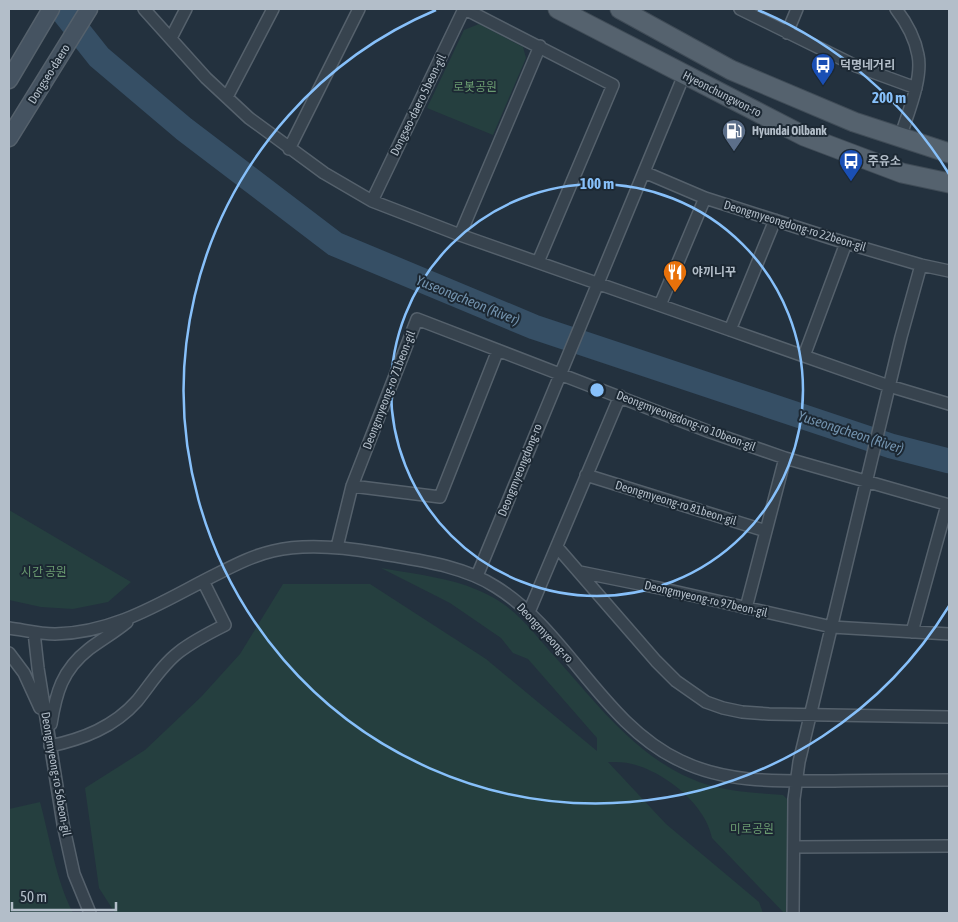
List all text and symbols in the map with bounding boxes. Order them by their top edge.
street label: Dongseo-daero [25,41,73,106]
street label: Dongseo-daero 5beon-gil [387,51,449,158]
bus stop icon: 덕명네거리 [810,52,836,86]
place label: 덕명네거리 [840,58,895,72]
street label: Hyeonchungwon-ro [680,68,764,120]
park label: 로봇공원 [453,80,497,94]
text: 200 m [872,89,906,106]
fuel station icon: Hyundai Oilbank [721,118,747,152]
place label: Hyundai Oilbank [752,124,827,138]
bus stop icon: 주유소 [838,148,864,182]
place label: 주유소 [868,154,901,168]
text: 100 m [580,175,614,192]
street label: Deongmyeongdong-ro 22beon-gil [722,198,869,255]
restaurant icon: 야끼니꾸 [662,259,688,293]
place label: 야끼니꾸 [692,265,736,279]
water label: Yuseongcheon (River) [414,272,522,328]
street label: Deongmyeong-ro 71beon-gil [360,328,418,451]
centre of rings [588,381,606,399]
street label: Deongmyeongdong-ro 10beon-gil [614,388,758,454]
water label: Yuseongcheon (River) [796,407,906,457]
street label: Deongmyeongdong-ro [495,421,545,518]
street label: Deongmyeong-ro 81beon-gil [614,478,739,528]
park label: 시간 공원 [21,565,67,579]
street label: Deongmyeong-ro 97beon-gil [643,578,770,620]
street label: Deongmyeong-ro [514,600,576,666]
street label: Deongmyeong-ro 56beon-gil [38,711,74,838]
park label: 미로공원 [730,822,774,836]
scale bar [12,880,116,912]
text: 50 m [20,888,47,905]

